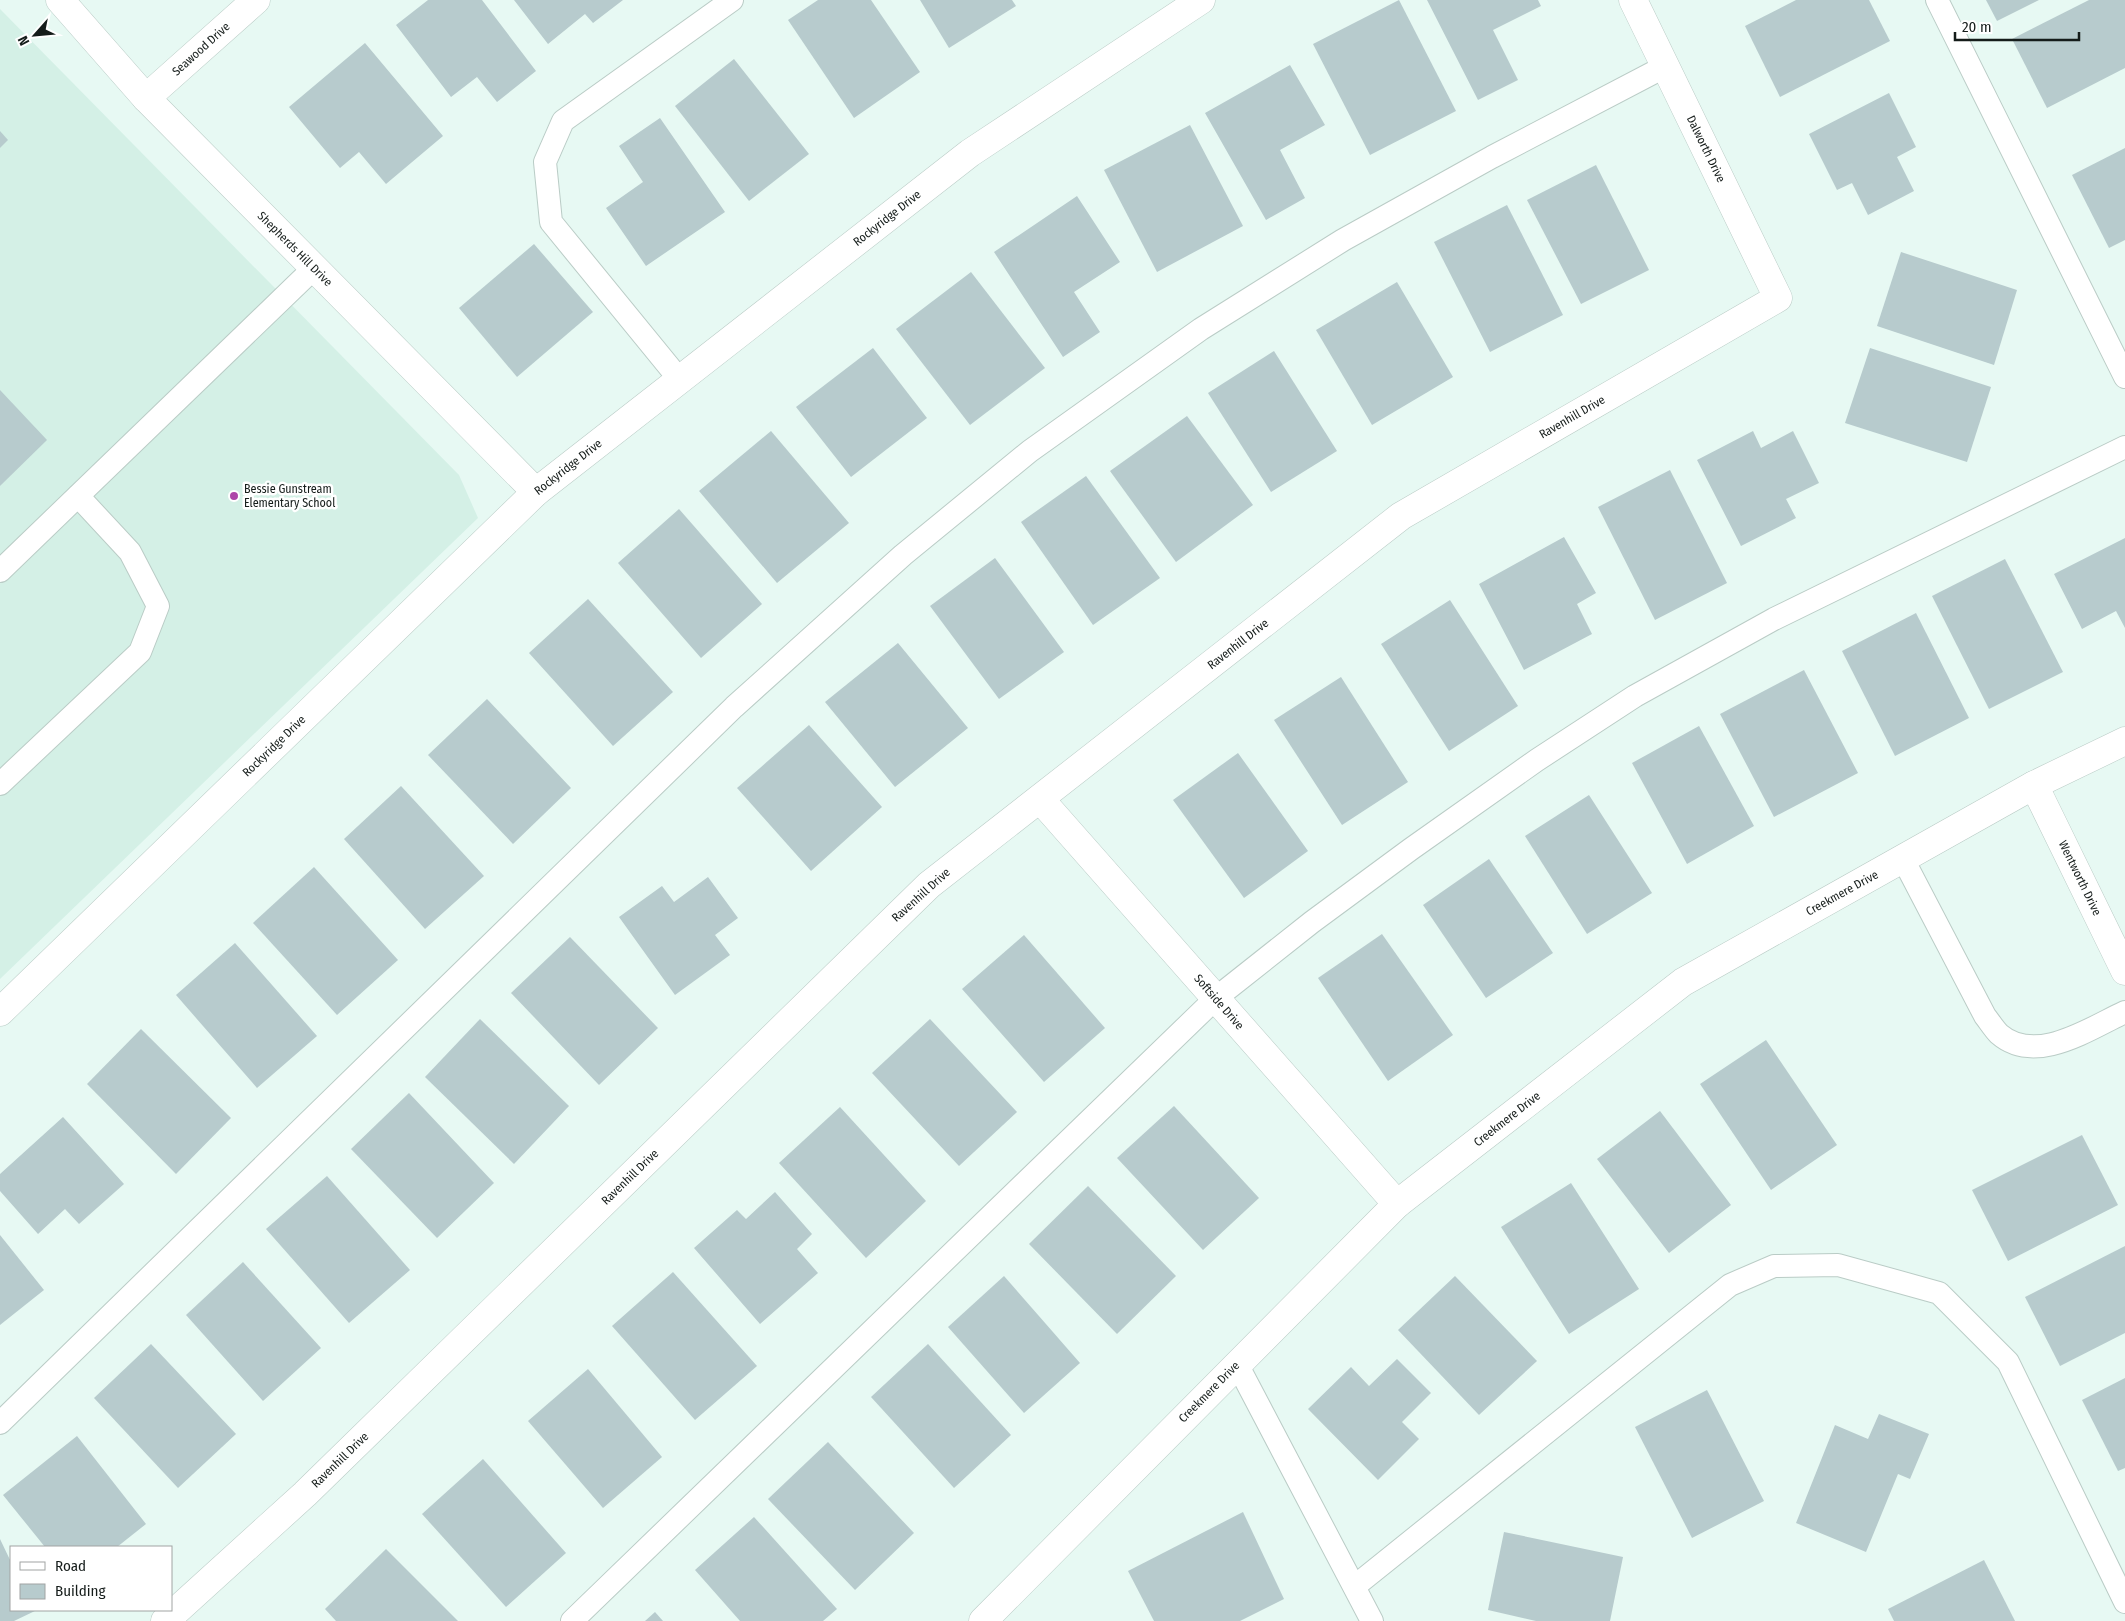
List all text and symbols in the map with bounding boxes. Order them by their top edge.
north arrow [10,10,60,60]
scale bar [1955,10,2079,42]
text: 20 m [1962,18,1992,36]
street label: Seawood Drive [169,19,233,79]
text: N [14,33,33,48]
street label: Dalworth Drive [1684,113,1728,185]
street label: Rockyridge Drive [850,187,924,249]
street label: Shepherds Hill Drive [255,209,335,289]
street label: Ravenhill Drive [1537,393,1607,441]
street label: Rockyridge Drive [531,436,605,498]
place label: Bessie Gunstream Elementary School [244,482,335,510]
marker: Bessie Gunstream Elementary School [228,490,240,502]
street label: Ravenhill Drive [1205,616,1271,672]
street label: Rockyridge Drive [240,712,308,780]
street label: Wentworth Drive [2056,838,2104,918]
street label: Ravenhill Drive [889,865,953,925]
street label: Creekmere Drive [1803,867,1881,919]
street label: Softside Drive [1191,972,1247,1033]
street label: Creekmere Drive [1471,1089,1543,1149]
street label: Ravenhill Drive [599,1146,661,1208]
street label: Creekmere Drive [1176,1359,1242,1425]
street label: Ravenhill Drive [309,1429,371,1491]
legend [10,1546,172,1611]
text: Road [55,1557,86,1575]
text: Building [55,1582,106,1600]

